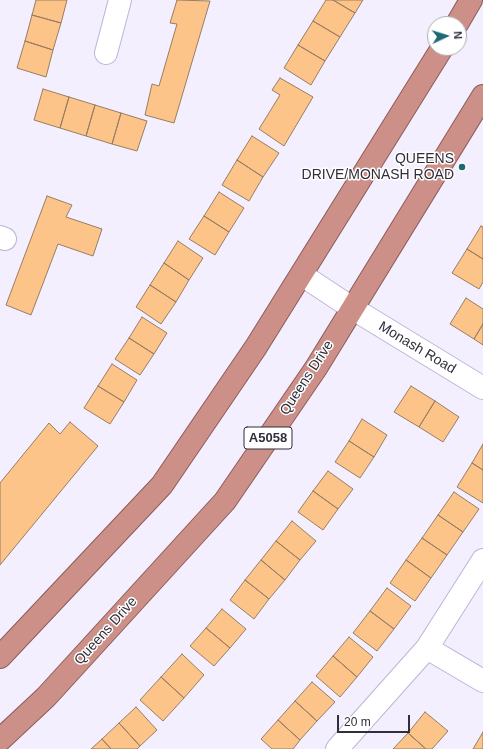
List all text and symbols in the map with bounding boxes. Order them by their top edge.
north arrow [427,16,467,56]
text: N [452,31,464,40]
place label: QUEENS DRIVE/MONASH ROAD [302,151,454,184]
marker: QUEENS DRIVE/MONASH ROAD [457,162,467,172]
street label: Monash Road [375,318,459,378]
street label: Queens Drive [277,338,337,418]
road number: A5058 [244,427,292,449]
street label: Queens Drive [71,594,141,668]
scale bar [339,707,412,733]
text: 20 m [344,715,371,729]

